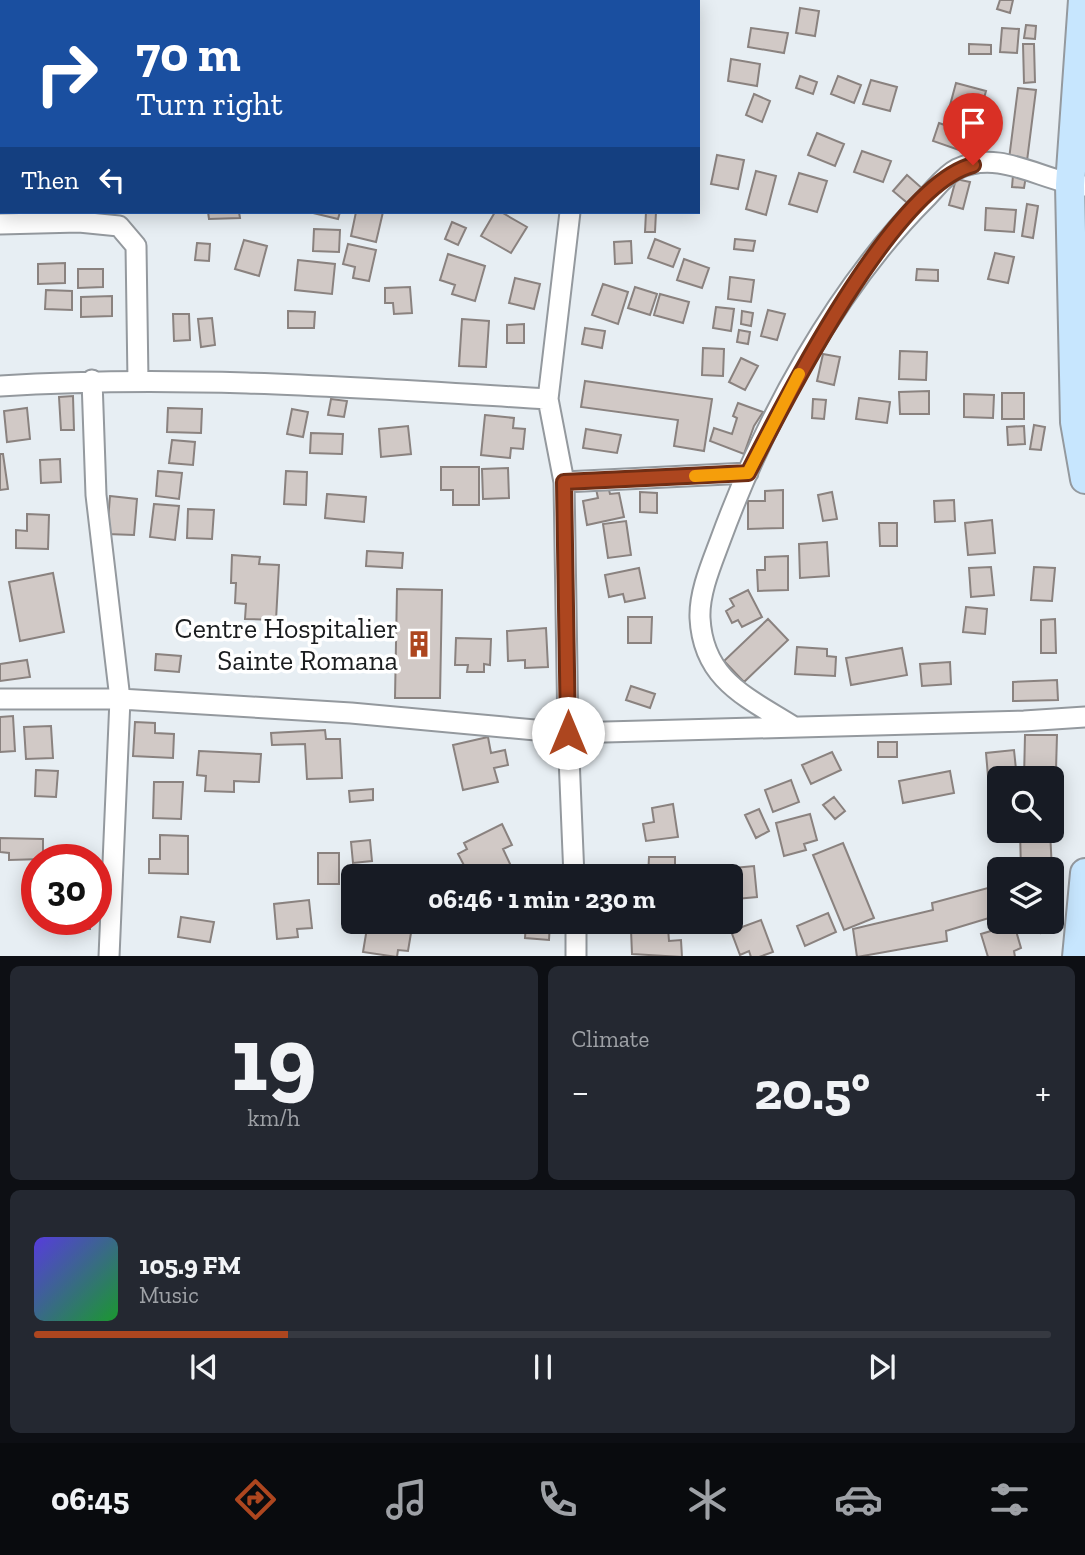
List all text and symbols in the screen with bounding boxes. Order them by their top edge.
text: 70 m [136,25,241,84]
icon: right [21,28,112,119]
text: Turn right [136,85,283,123]
pin [943,93,1003,165]
icon: arrive [954,104,992,142]
icon: left [93,161,131,199]
text: Then [21,164,79,196]
place label: Centre Hospitalier Sainte Romana [175,612,398,677]
building icon: Centre Hospitalier Sainte Romana [404,629,434,659]
position arrow [531,696,605,770]
map controls [987,766,1064,934]
button: search [987,766,1064,843]
speed limit sign: 30 [21,844,112,935]
button: layers [987,857,1064,934]
text: 06:46 · 1 min · 230 m [428,883,656,915]
text: 19 [231,1004,316,1113]
text: Climate [572,1025,649,1053]
text: 20.5° [754,1060,870,1122]
text: − [572,1069,589,1115]
text: + [1035,1069,1051,1115]
text: km/h [248,1104,300,1132]
text: 105.9 FM [139,1249,241,1281]
text: Music [139,1281,199,1309]
icon: previous [185,1348,223,1386]
icon: pause [524,1348,562,1386]
icon: next [863,1348,901,1386]
icon: directions [231,1475,280,1524]
icon: music [382,1475,431,1524]
icon: phone [533,1475,582,1524]
icon: climate [683,1475,732,1524]
icon: car [834,1475,883,1524]
icon: filters [985,1475,1034,1524]
text: 06:45 [51,1480,129,1518]

